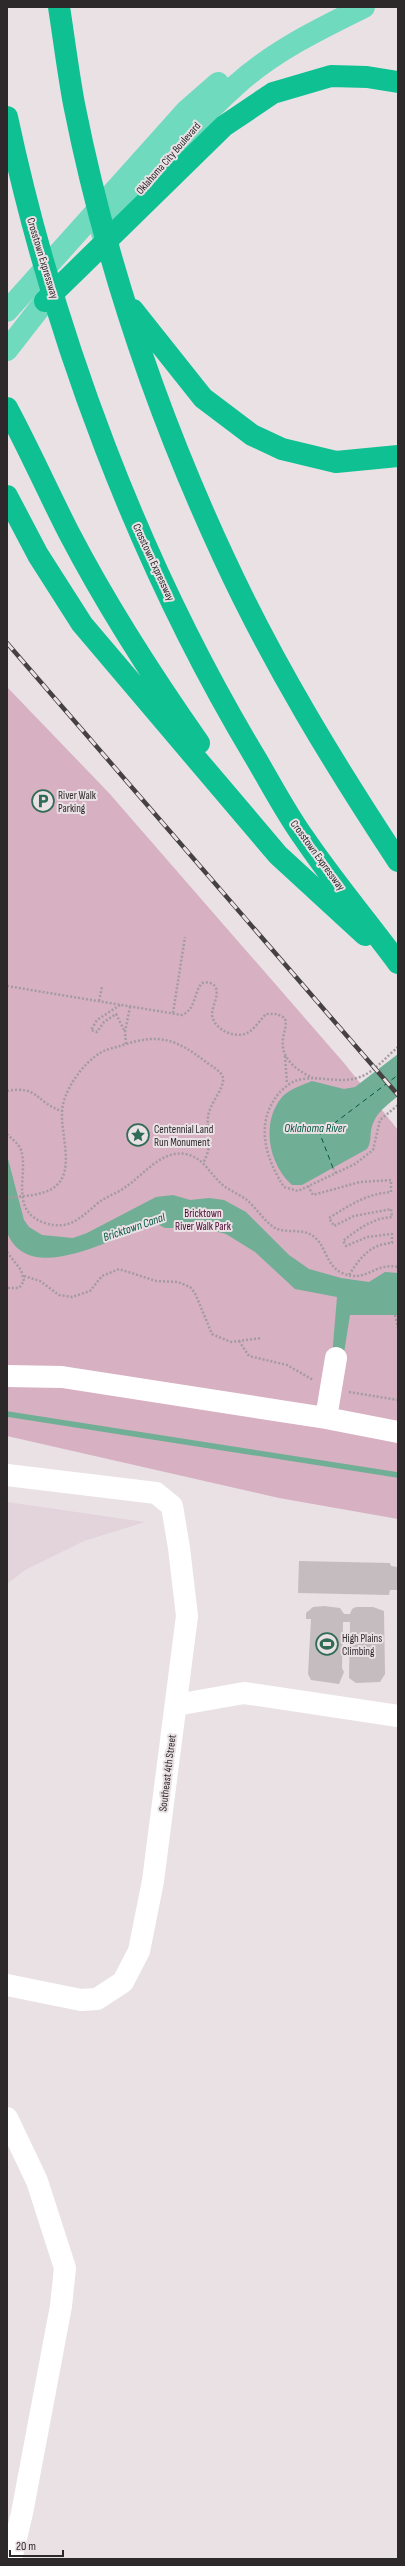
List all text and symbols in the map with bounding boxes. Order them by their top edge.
street label: Oklahoma City Boulevard [134,119,204,197]
street label: Crosstown Expressway [24,216,61,301]
street label: Crosstown Expressway [130,521,177,604]
parking icon: River Walk Parking [30,788,56,814]
place label: River Walk Parking [58,789,97,815]
street label: Crosstown Expressway [288,818,348,894]
water label: Oklahoma River [284,1121,346,1136]
place icon: Centennial Land Run Monument [125,1122,151,1148]
place label: Centennial Land Run Monument [154,1123,214,1149]
park label: Bricktown River Walk Park [175,1207,232,1233]
water label: Bricktown Canal [101,1210,168,1245]
sports icon: High Plains Climbing [314,1631,340,1657]
place label: High Plains Climbing [342,1632,382,1658]
street label: Southeast 4th Street [156,1733,179,1812]
scale bar [10,2532,63,2558]
text: 20 m [16,2539,36,2554]

